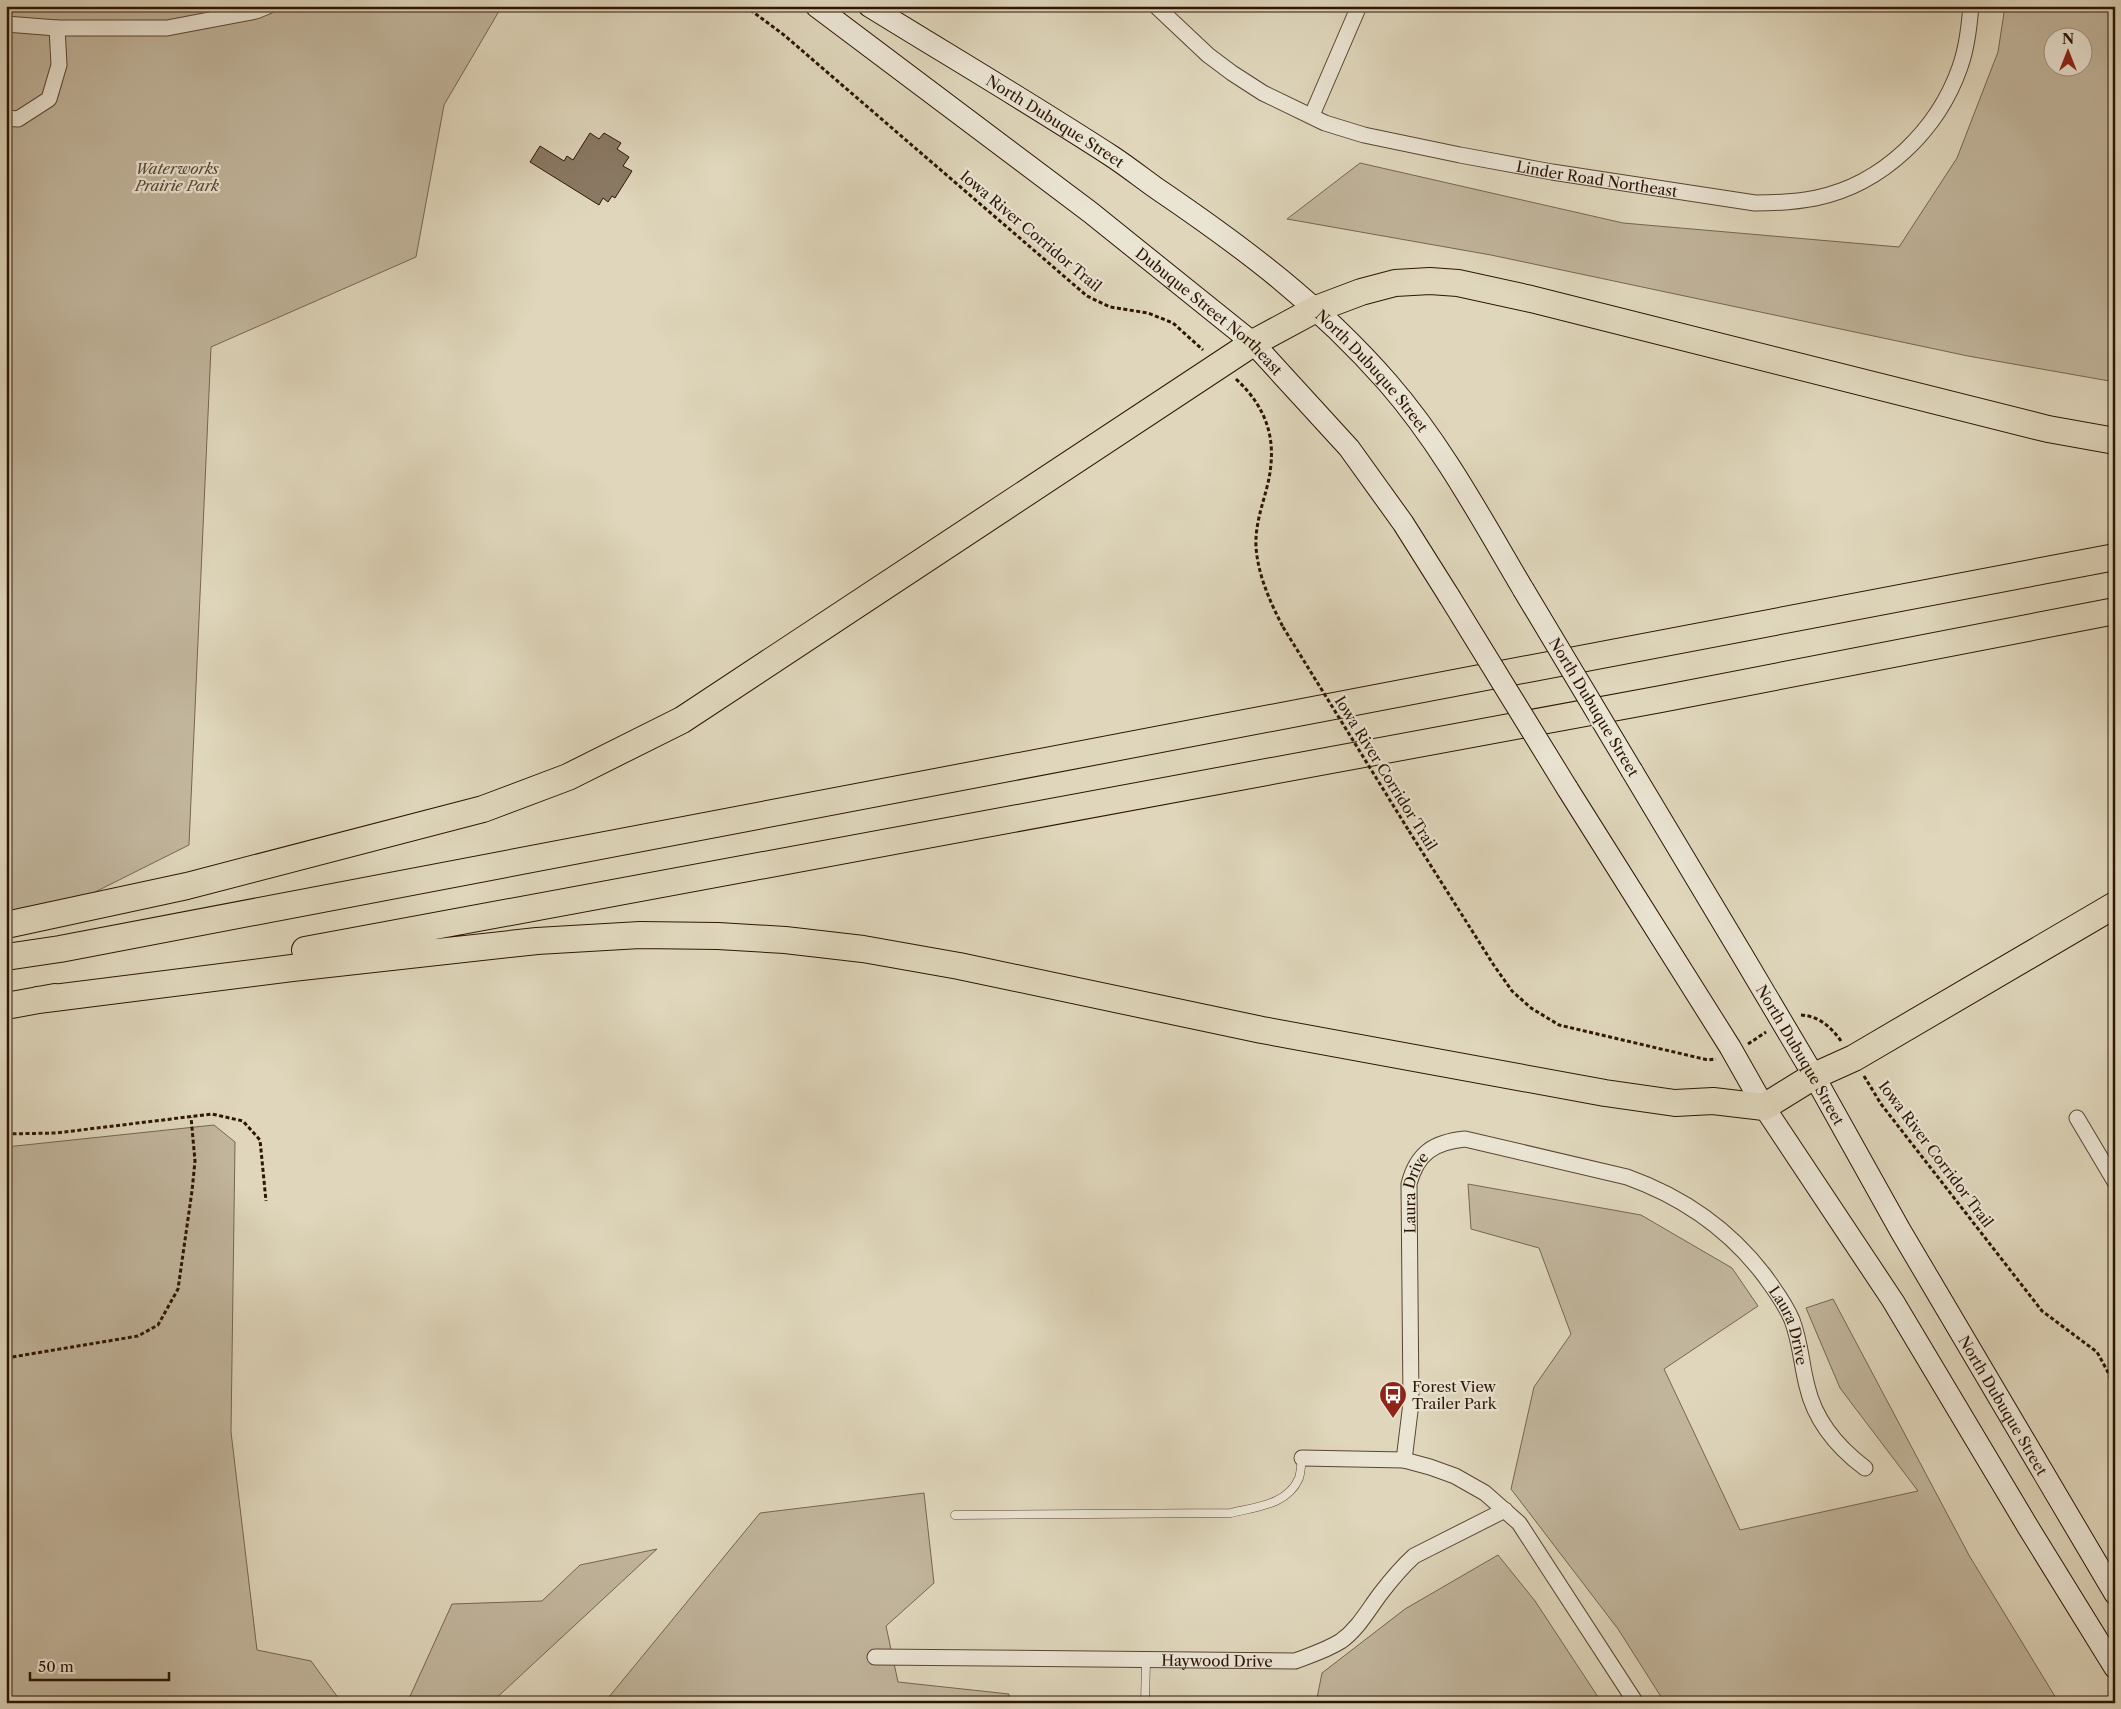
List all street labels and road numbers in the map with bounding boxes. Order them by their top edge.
street label: North Dubuque Street [983,71,1129,172]
street label: Linder Road Northeast [1515,156,1679,201]
street label: Iowa River Corridor Trail [956,166,1106,296]
street label: Dubuque Street Northeast [1132,243,1287,379]
street label: North Dubuque Street [1312,305,1433,436]
street label: North Dubuque Street [1545,634,1643,781]
street label: Iowa River Corridor Trail [1331,692,1442,854]
street label: North Dubuque Street [1752,981,1849,1129]
street label: Iowa River Corridor Trail [1875,1077,1998,1232]
street label: Laura Drive [1399,1147,1432,1234]
street label: Laura Drive [1765,1282,1812,1366]
street label: North Dubuque Street [1955,1332,2052,1479]
street label: Haywood Drive [1161,1650,1273,1670]

